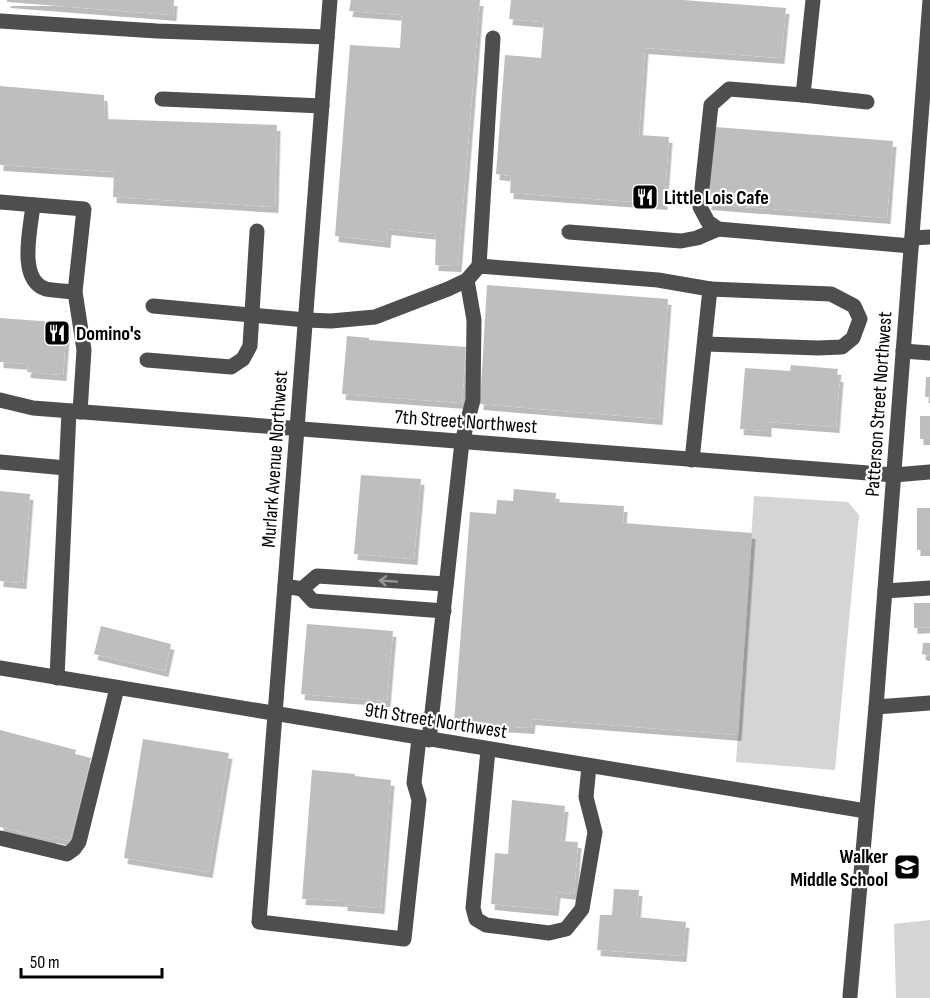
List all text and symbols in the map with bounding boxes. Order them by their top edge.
restaurant icon: Little Lois Cafe [630,182,660,212]
place label: Little Lois Cafe [664,186,769,210]
street label: Patterson Street Northwest [861,311,897,497]
restaurant icon: Domino's [42,318,72,348]
place label: Domino's [76,322,142,346]
street label: Murlark Avenue Northwest [257,370,293,549]
street label: 7th Street Northwest [394,405,538,439]
one-way arrow [379,575,398,586]
street label: 9th Street Northwest [363,698,509,744]
place label: Walker Middle School [790,845,888,892]
school or university icon: Walker Middle School [892,852,922,882]
scale bar [21,941,162,979]
text: 50 m [30,952,60,973]

